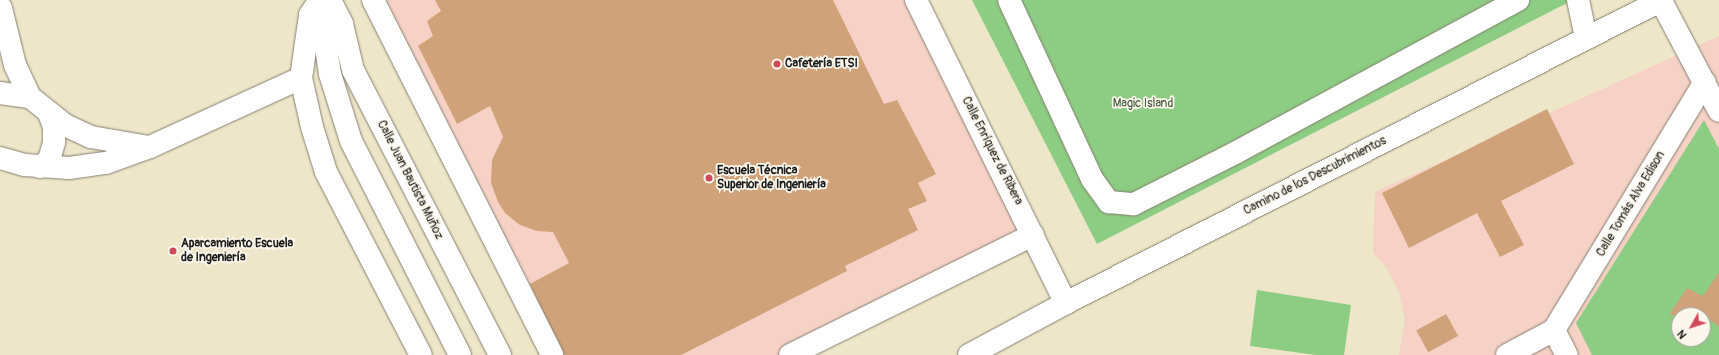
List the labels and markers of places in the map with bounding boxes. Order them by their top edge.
place label: Cafetería ETSI [785,57,858,71]
marker: Cafetería ETSI [772,59,782,69]
place label: Escuela Técnica Superior de Ingeniería [717,164,826,192]
marker: Escuela Técnica Superior de Ingeniería [704,173,714,183]
place label: Aparcamiento Escuela de Ingeniería [181,237,293,265]
marker: Aparcamiento Escuela de Ingeniería [168,246,178,256]

